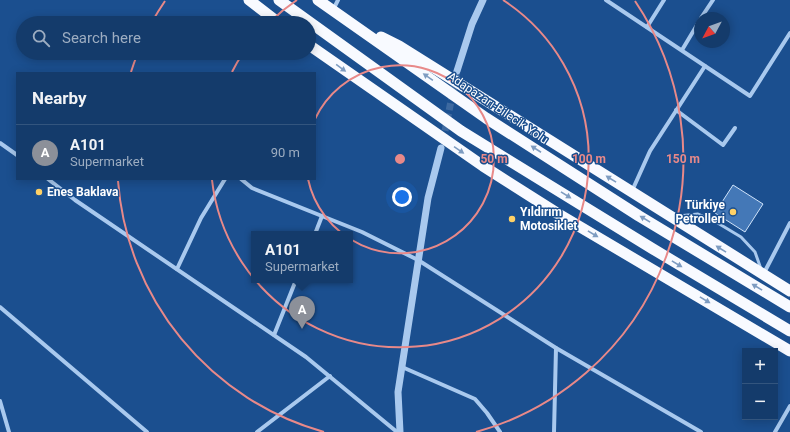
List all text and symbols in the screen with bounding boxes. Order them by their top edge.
north arrow [694,12,730,48]
search box [16,16,316,60]
icon: search [30,27,52,49]
text: Search here [62,29,141,47]
one-way arrow [335,64,346,72]
street label: Adapazarı-Bilecik Yolu [445,69,551,147]
one-way arrow [423,73,433,81]
text: Nearby [32,88,87,108]
text: A101 [70,136,106,154]
text: A [41,145,49,160]
text: 90 m [271,145,300,160]
one-way arrow [454,146,464,154]
one-way arrow [530,146,542,153]
centre of rings [393,152,407,166]
text: 50 m [480,152,508,166]
text: 100 m [572,152,606,166]
text: 150 m [666,152,700,166]
text: Supermarket [70,154,144,169]
one-way arrow [606,175,616,183]
place label: Enes Baklava [47,185,119,199]
marker: Enes Baklava [34,187,44,197]
your location [392,187,412,207]
one-way arrow [560,192,572,199]
place label: Türkiye Petrolleri [675,198,726,226]
place label: Yıldırım Motosiklet [520,205,577,233]
marker: Türkiye Petrolleri [728,207,738,217]
marker: Yıldırım Motosiklet [507,214,517,224]
one-way arrow [639,216,651,223]
one-way arrow [587,230,599,237]
popup [251,231,353,283]
text: A101 [265,241,301,259]
one-way arrow [715,245,727,252]
text: Supermarket [265,259,339,274]
one-way arrow [671,260,682,267]
one-way arrow [751,283,763,290]
pin: A [289,296,315,329]
one-way arrow [700,296,710,304]
map controls [742,348,778,420]
button: + [742,348,778,384]
button: − [742,384,778,420]

